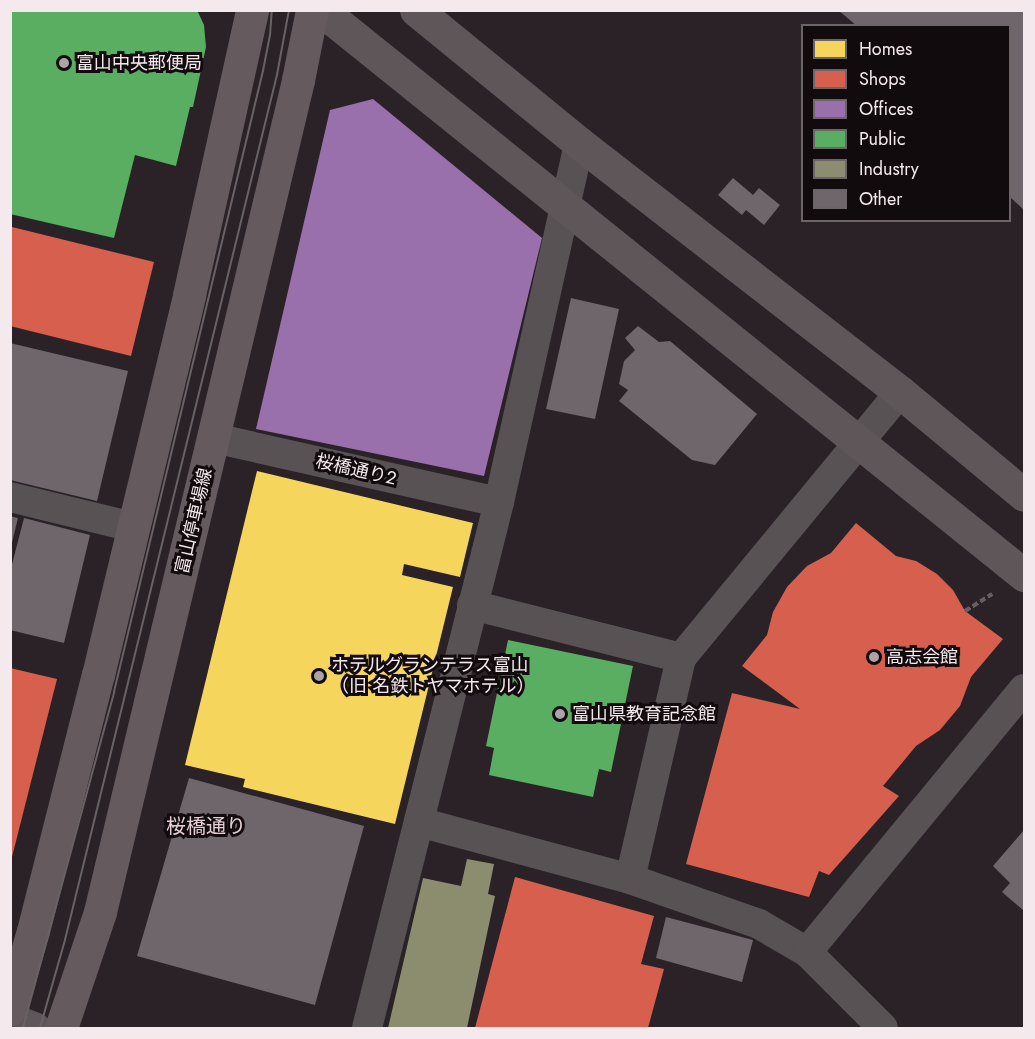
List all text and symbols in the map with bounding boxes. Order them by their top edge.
legend [801,24,1011,222]
text: Homes [859,36,912,62]
place label: 富山中央郵便局 [76,52,202,74]
marker: 富山中央郵便局 [57,56,71,70]
text: Shops [859,66,906,92]
text: Offices [859,96,913,122]
text: Public [859,126,906,152]
text: Industry [859,156,919,182]
text: Other [859,186,902,212]
street label: 桜橋通り2 [314,450,398,490]
street label: 富山停車場線 [171,466,217,576]
place label: 高志会館 [886,646,958,668]
marker: 高志会館 [867,650,881,664]
place label: ホテルグランテラス富山 （旧 名鉄トヤマホテル） [331,655,534,698]
marker: ホテルグランテラス富山 （旧 名鉄トヤマホテル） [312,669,326,683]
place label: 富山県教育記念館 [572,703,716,725]
marker: 富山県教育記念館 [553,707,567,721]
district label: 桜橋通り [166,814,246,838]

